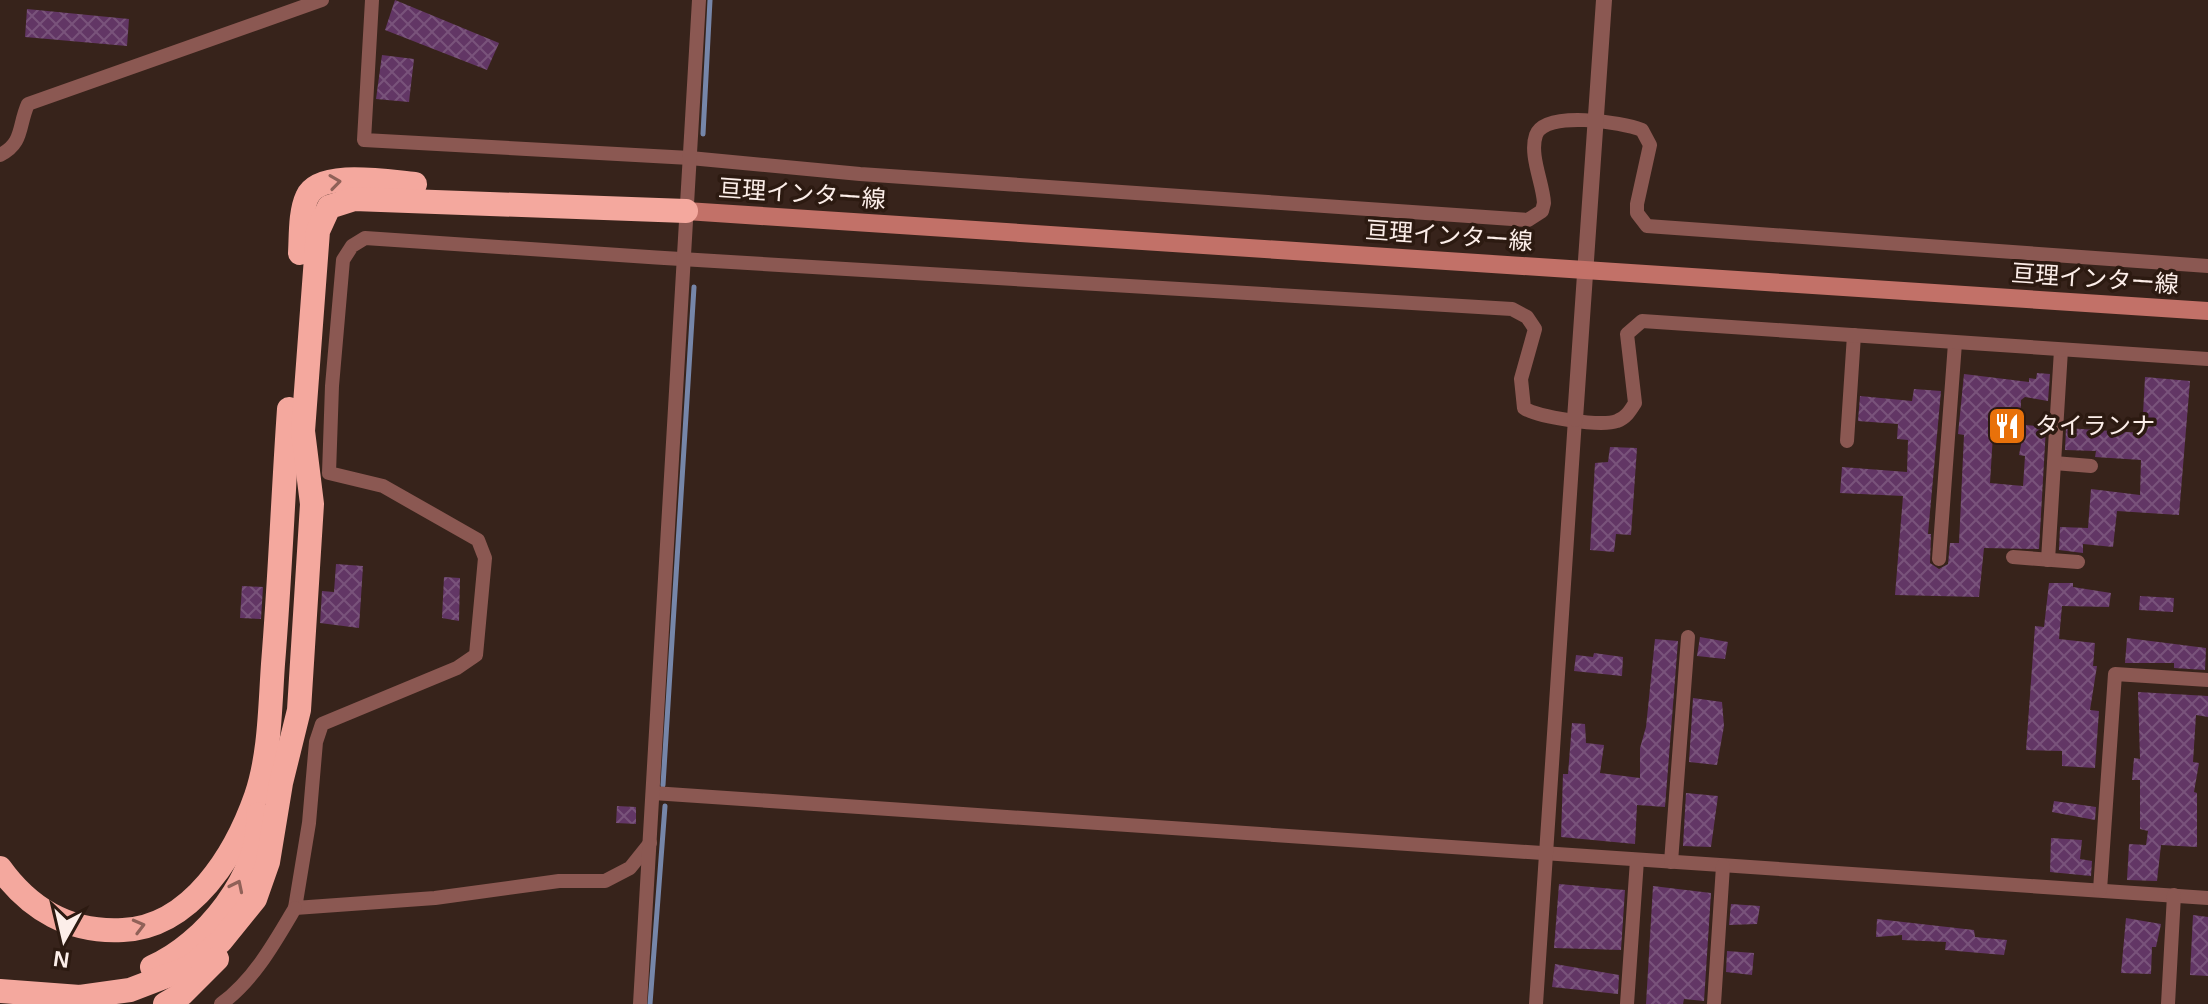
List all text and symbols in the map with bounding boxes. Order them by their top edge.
one-way arrow [329,173,342,190]
street label: 亘理インター線 [717,174,887,213]
street label: 亘理インター線 [1364,216,1534,255]
street label: 亘理インター線 [2010,259,2180,298]
restaurant icon: タイランナ [1986,405,2028,447]
place label: タイランナ [2035,412,2155,439]
one-way arrow [227,880,243,894]
north arrow [24,900,104,980]
one-way arrow [132,919,146,936]
text: N [52,946,71,973]

